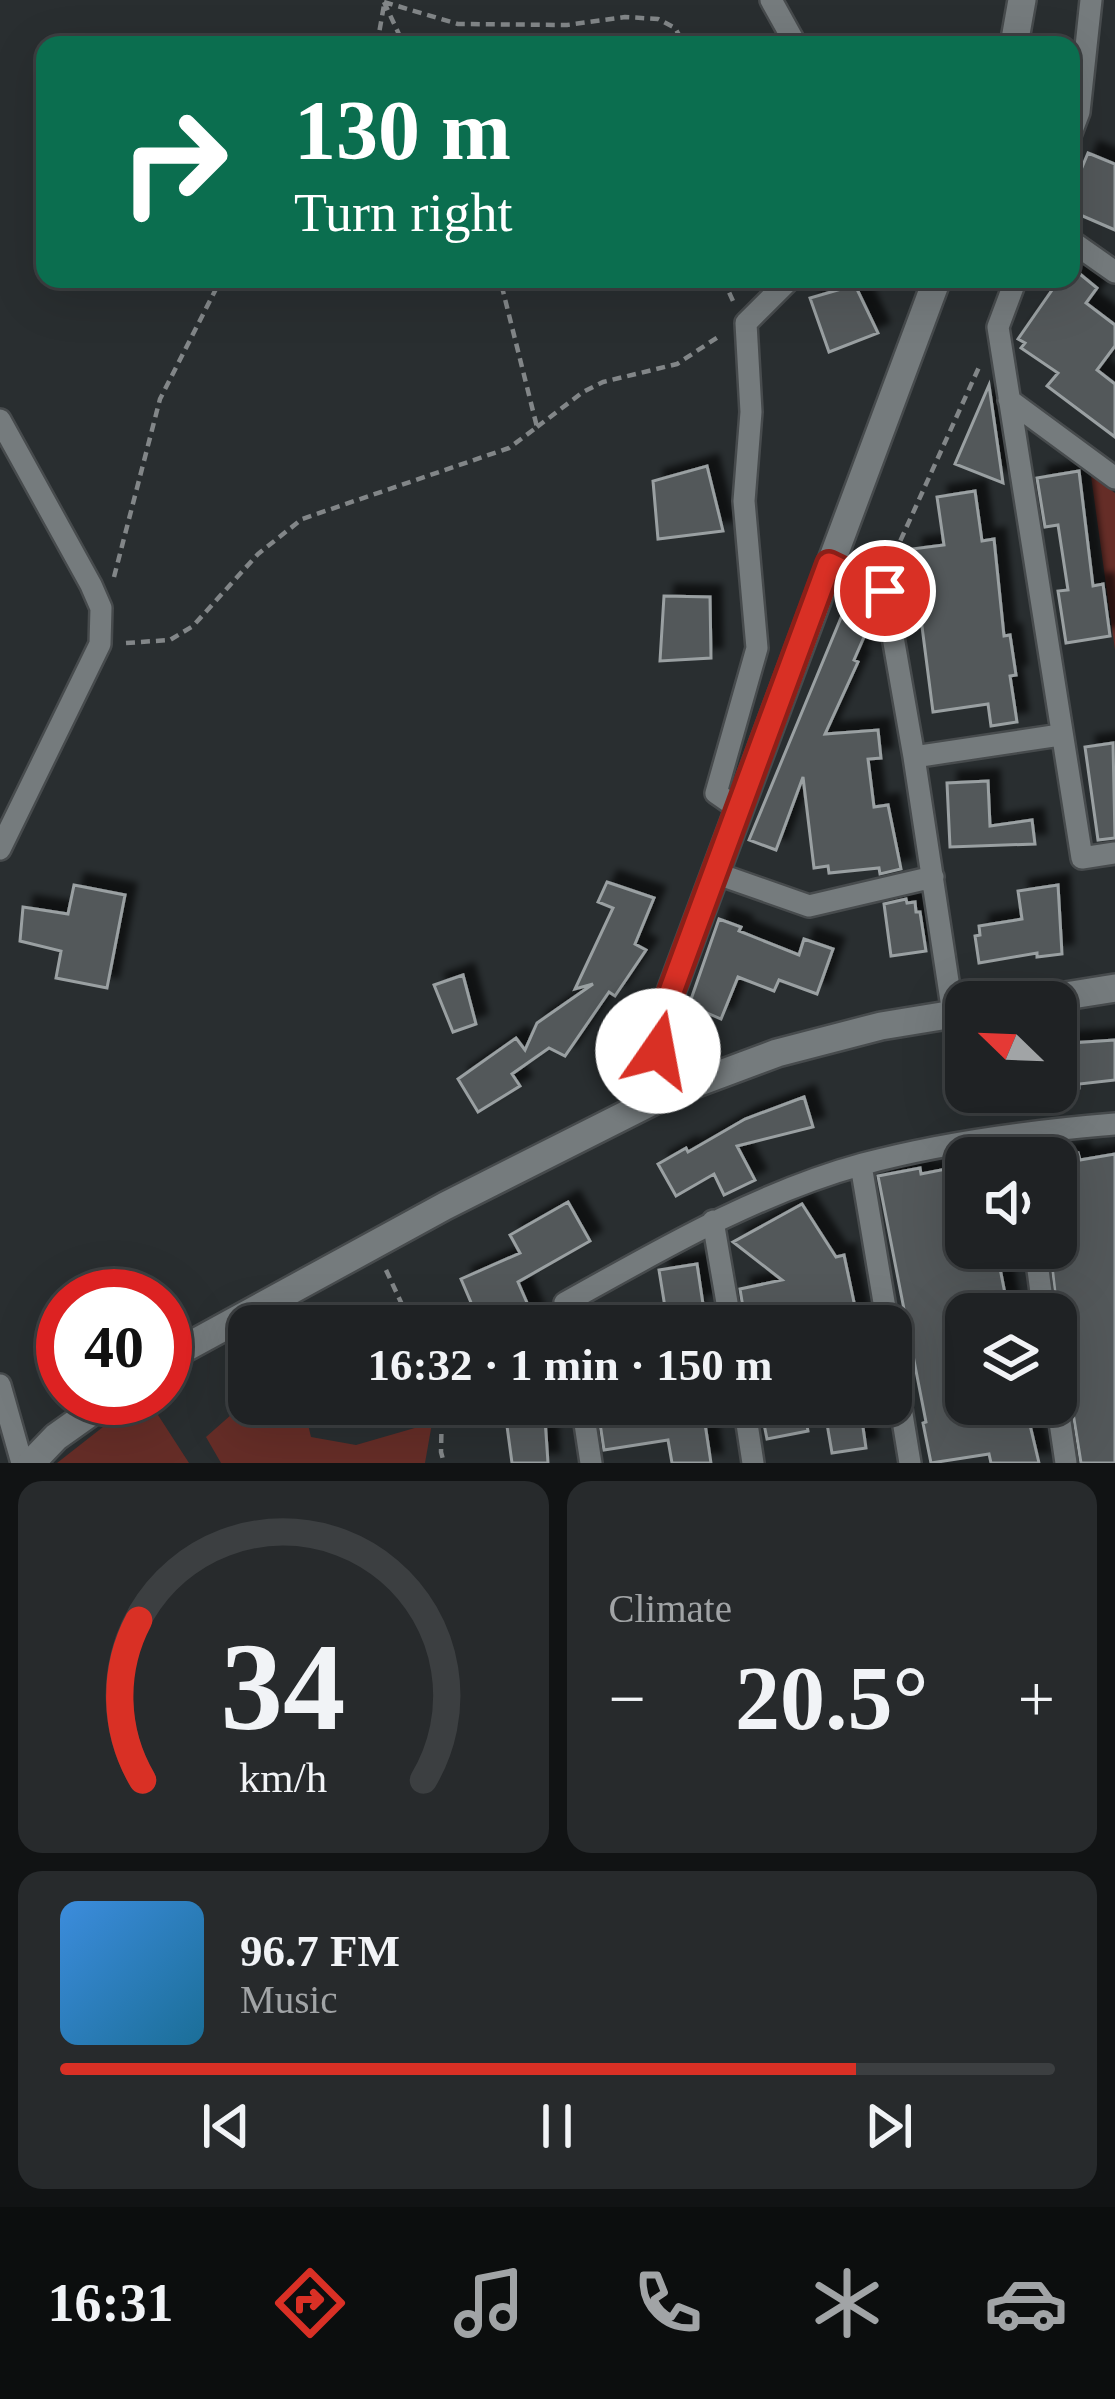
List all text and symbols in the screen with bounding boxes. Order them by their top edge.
icon: right [96,84,252,240]
text: 130 m [294,84,511,177]
text: Turn right [294,183,513,243]
pin [834,540,936,642]
icon: arrive [852,558,918,624]
north arrow [945,981,1077,1113]
map controls [945,981,1077,1425]
position arrow [595,988,721,1114]
button: sound [945,1137,1077,1269]
speed limit sign: 40 [36,1269,192,1425]
button: layers [945,1293,1077,1425]
text: 16:32 · 1 min · 150 m [368,1340,773,1390]
text: Climate [609,1587,732,1630]
text: 34 [221,1618,346,1756]
text: 20.5° [735,1649,929,1748]
text: − [609,1662,646,1735]
text: + [1018,1662,1055,1735]
text: km/h [239,1754,327,1801]
text: 96.7 FM [240,1926,400,1976]
text: Music [240,1978,338,2021]
icon: previous [193,2093,259,2159]
icon: pause [524,2093,590,2159]
icon: next [856,2093,922,2159]
icon: directions [268,2261,352,2345]
icon: music [447,2261,531,2345]
icon: phone [626,2261,710,2345]
icon: climate [805,2261,889,2345]
icon: car [984,2261,1068,2345]
text: 16:31 [47,2273,173,2333]

